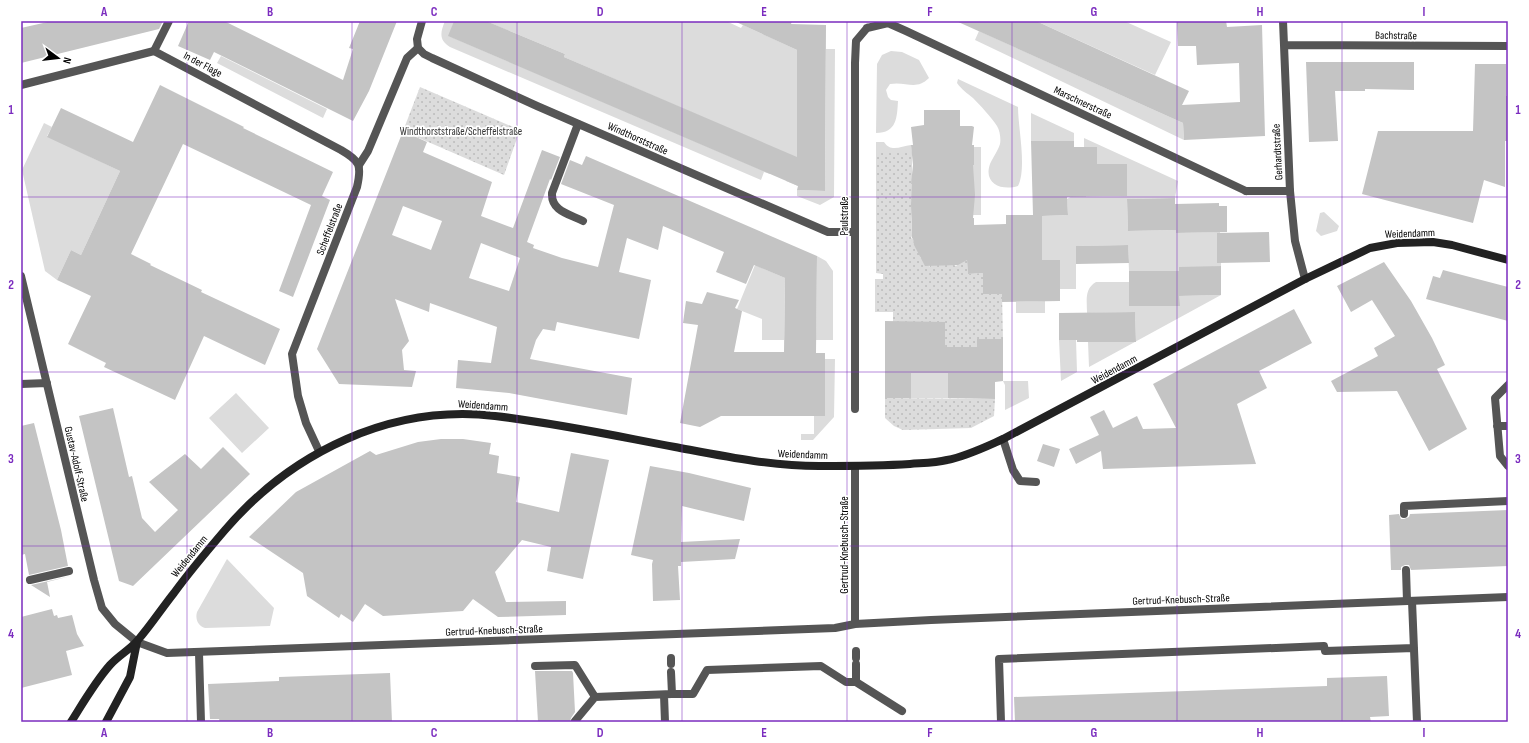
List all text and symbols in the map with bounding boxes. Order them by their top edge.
text: A [100,4,108,20]
text: B [267,4,273,20]
text: C [431,4,438,20]
text: D [597,4,604,20]
text: E [761,4,767,20]
text: F [927,4,933,20]
text: G [1091,4,1098,20]
text: H [1257,4,1264,20]
text: I [1423,4,1426,20]
street label: Bachstraße [1375,29,1417,42]
north arrow [38,38,78,78]
street label: In der Flage [181,49,224,80]
text: N [60,56,74,65]
street label: Marschnerstraße [1052,83,1114,122]
text: 1 [8,102,14,118]
text: 1 [1515,102,1521,118]
street label: Windthorststraße [605,119,670,158]
street label: Gerhardtstraße [1270,123,1285,181]
park label: Windthorststraße/Scheffelstraße [400,125,522,138]
street label: Paulstraße [838,197,851,235]
street label: Scheffelstraße [314,201,345,257]
street label: Weidendamm [1385,226,1435,241]
text: 2 [8,277,14,293]
text: 2 [1515,277,1521,293]
street label: Weidendamm [1089,352,1139,387]
street label: Weidendamm [458,397,508,414]
street label: Gustav-Adolf-Straße [62,425,91,503]
street label: Weidendamm [778,447,828,462]
text: 3 [8,451,14,467]
text: 3 [1515,451,1521,467]
street label: Gertrud-Knebusch-Straße [838,496,851,594]
street label: Weidendamm [169,533,210,580]
street label: Gertrud-Knebusch-Straße [1132,591,1230,608]
street label: Gertrud-Knebusch-Straße [445,622,543,639]
text: 4 [8,626,14,642]
text: 4 [1515,626,1521,642]
text: A [100,725,108,741]
text: B [267,725,273,741]
text: C [431,725,438,741]
text: D [597,725,604,741]
text: E [761,725,767,741]
text: F [927,725,933,741]
text: G [1091,725,1098,741]
text: H [1257,725,1264,741]
text: I [1423,725,1426,741]

